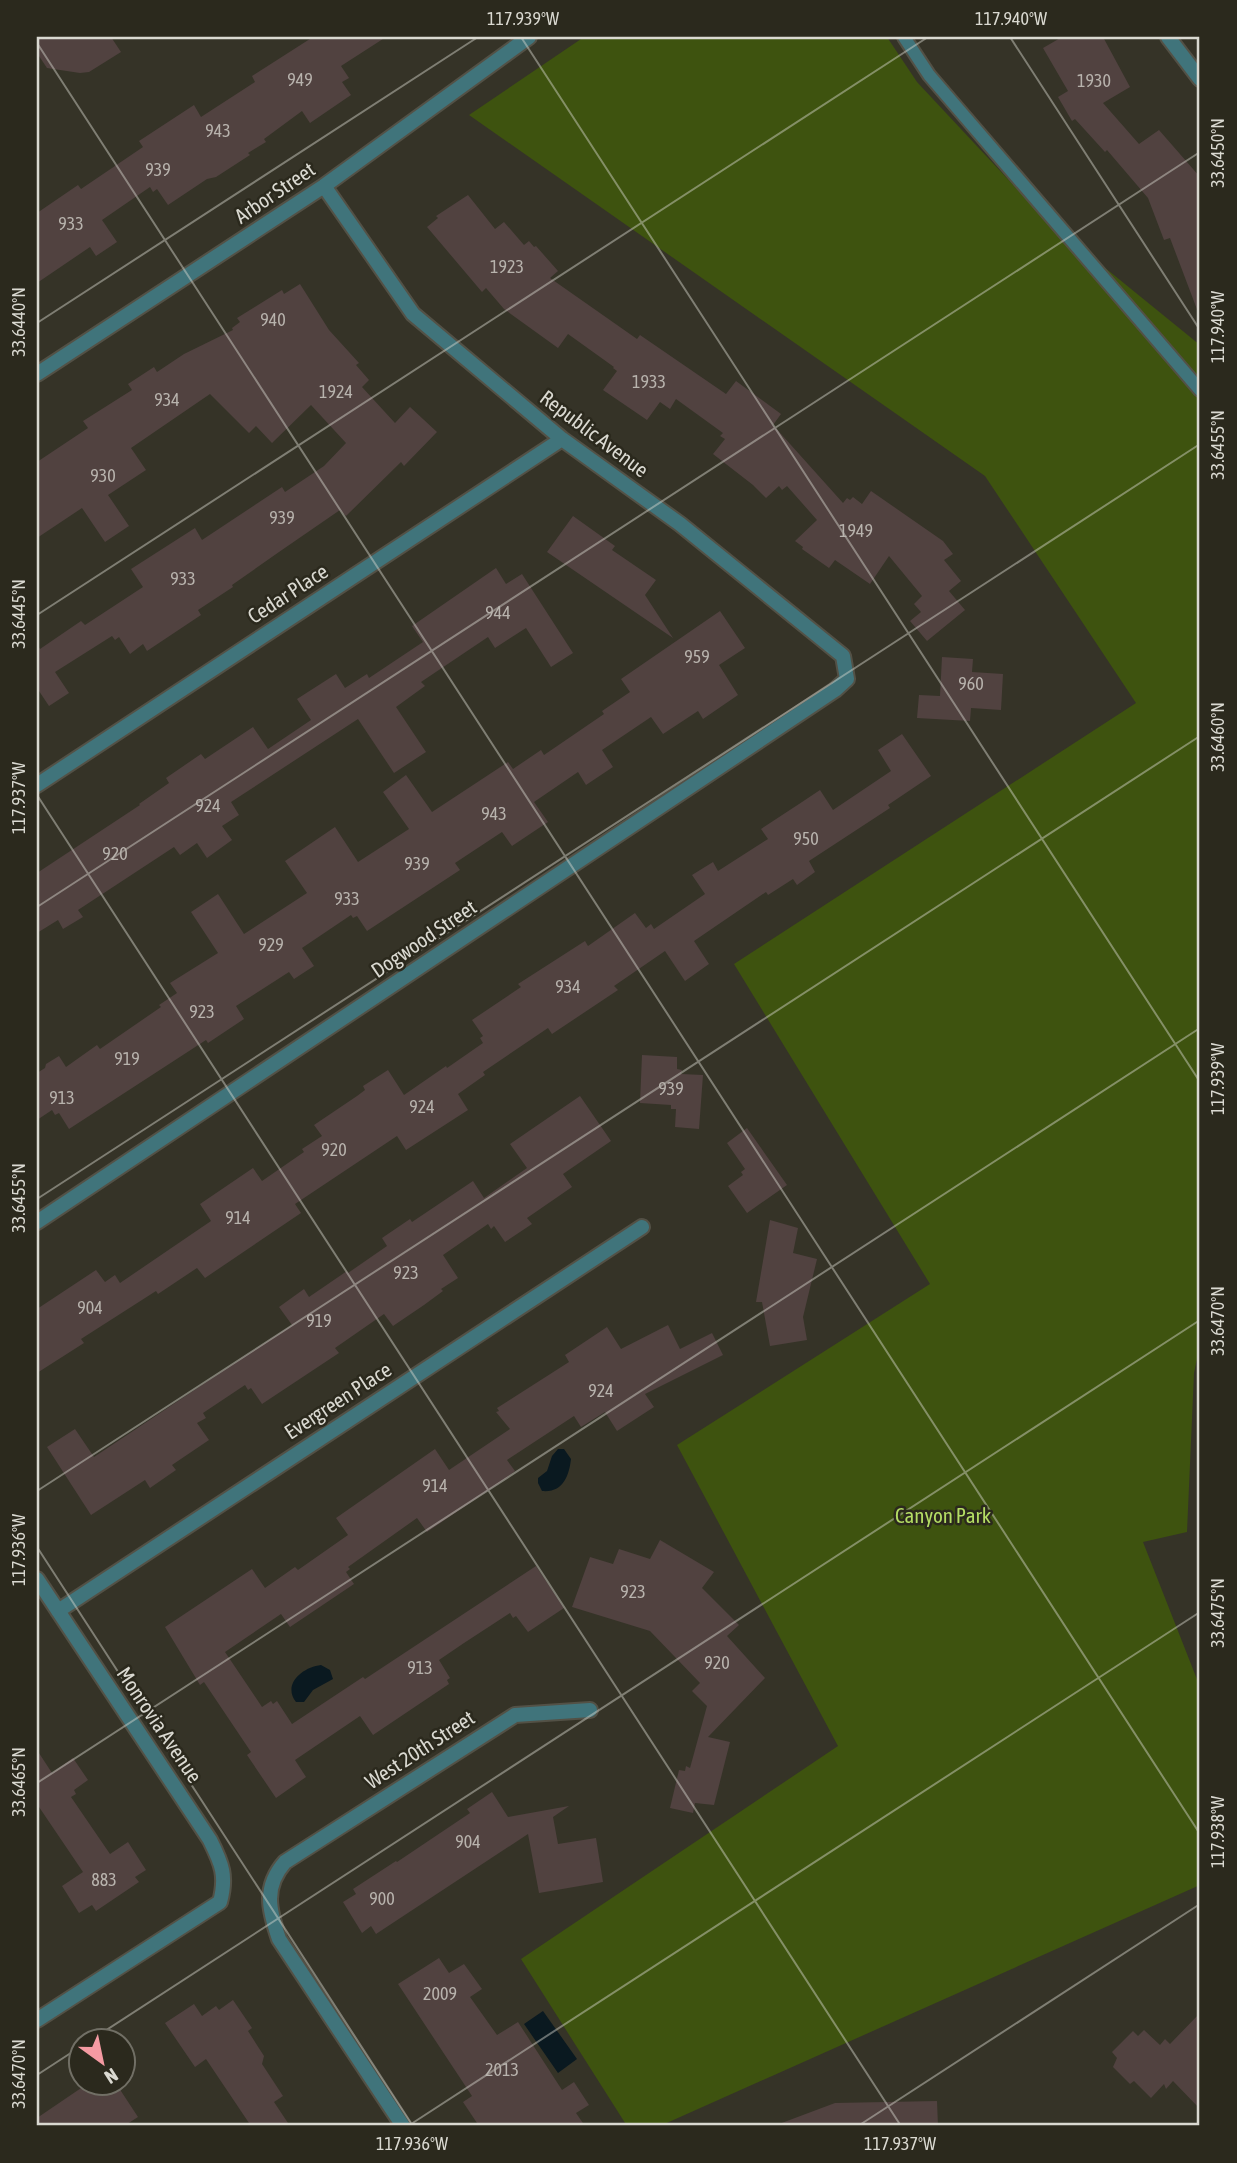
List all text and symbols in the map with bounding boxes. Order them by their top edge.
text: 117.939°W [487,8,559,29]
text: 117.940°W [975,8,1047,29]
house number: 949 [287,69,313,90]
house number: 1930 [1077,70,1111,91]
text: 33.6450°N [1207,118,1228,188]
house number: 943 [205,120,231,141]
street label: Arbor Street [230,157,319,228]
house number: 939 [145,159,171,180]
house number: 933 [58,213,84,234]
house number: 1923 [490,256,524,277]
text: 33.6440°N [8,287,29,357]
text: 117.940°W [1207,291,1228,363]
house number: 940 [260,309,286,330]
house number: 1933 [632,371,666,392]
house number: 1924 [319,381,353,402]
street label: Republic Avenue [536,385,653,482]
house number: 934 [154,389,180,410]
text: 33.6455°N [1207,410,1228,480]
house number: 930 [90,465,116,486]
house number: 939 [269,507,295,528]
house number: 1949 [839,520,873,541]
street label: Cedar Place [243,558,332,628]
house number: 933 [170,568,196,589]
text: 33.6445°N [8,579,29,649]
house number: 944 [485,602,511,623]
house number: 959 [684,646,710,667]
house number: 960 [958,673,984,694]
text: 33.6460°N [1207,702,1228,772]
text: 117.937°W [8,762,29,834]
house number: 924 [195,795,221,816]
house number: 943 [481,803,507,824]
house number: 950 [793,828,819,849]
house number: 920 [102,843,128,864]
house number: 939 [404,853,430,874]
house number: 933 [334,888,360,909]
street label: Dogwood Street [366,894,481,982]
house number: 929 [258,934,284,955]
house number: 934 [555,976,581,997]
house number: 923 [189,1001,215,1022]
text: 117.939°W [1207,1043,1228,1115]
house number: 919 [114,1048,140,1069]
house number: 939 [658,1078,684,1099]
house number: 913 [49,1087,75,1108]
house number: 924 [409,1096,435,1117]
house number: 920 [321,1139,347,1160]
text: 33.6455°N [8,1163,29,1233]
house number: 914 [225,1207,251,1228]
house number: 923 [393,1262,419,1283]
text: 33.6470°N [1207,1286,1228,1356]
house number: 904 [77,1297,103,1318]
house number: 919 [306,1310,332,1331]
street label: Evergreen Place [279,1357,395,1444]
house number: 924 [588,1380,614,1401]
house number: 914 [422,1475,448,1496]
park label: Canyon Park [895,1503,991,1527]
text: 117.936°W [8,1514,29,1586]
text: 33.6475°N [1207,1578,1228,1648]
house number: 923 [620,1581,646,1602]
house number: 920 [704,1652,730,1673]
house number: 913 [407,1657,433,1678]
street label: Monrovia Avenue [112,1662,207,1787]
street label: West 20th Street [360,1705,479,1793]
text: 33.6465°N [8,1747,29,1817]
text: 117.938°W [1207,1796,1228,1868]
house number: 904 [455,1831,481,1852]
house number: 883 [91,1869,117,1890]
house number: 900 [369,1888,395,1909]
house number: 2009 [423,1983,457,2004]
north arrow [66,2026,136,2096]
text: 33.6470°N [8,2039,29,2109]
house number: 2013 [485,2059,519,2080]
text: N [101,2064,122,2089]
text: 117.936°W [376,2133,448,2154]
text: 117.937°W [864,2133,936,2154]

